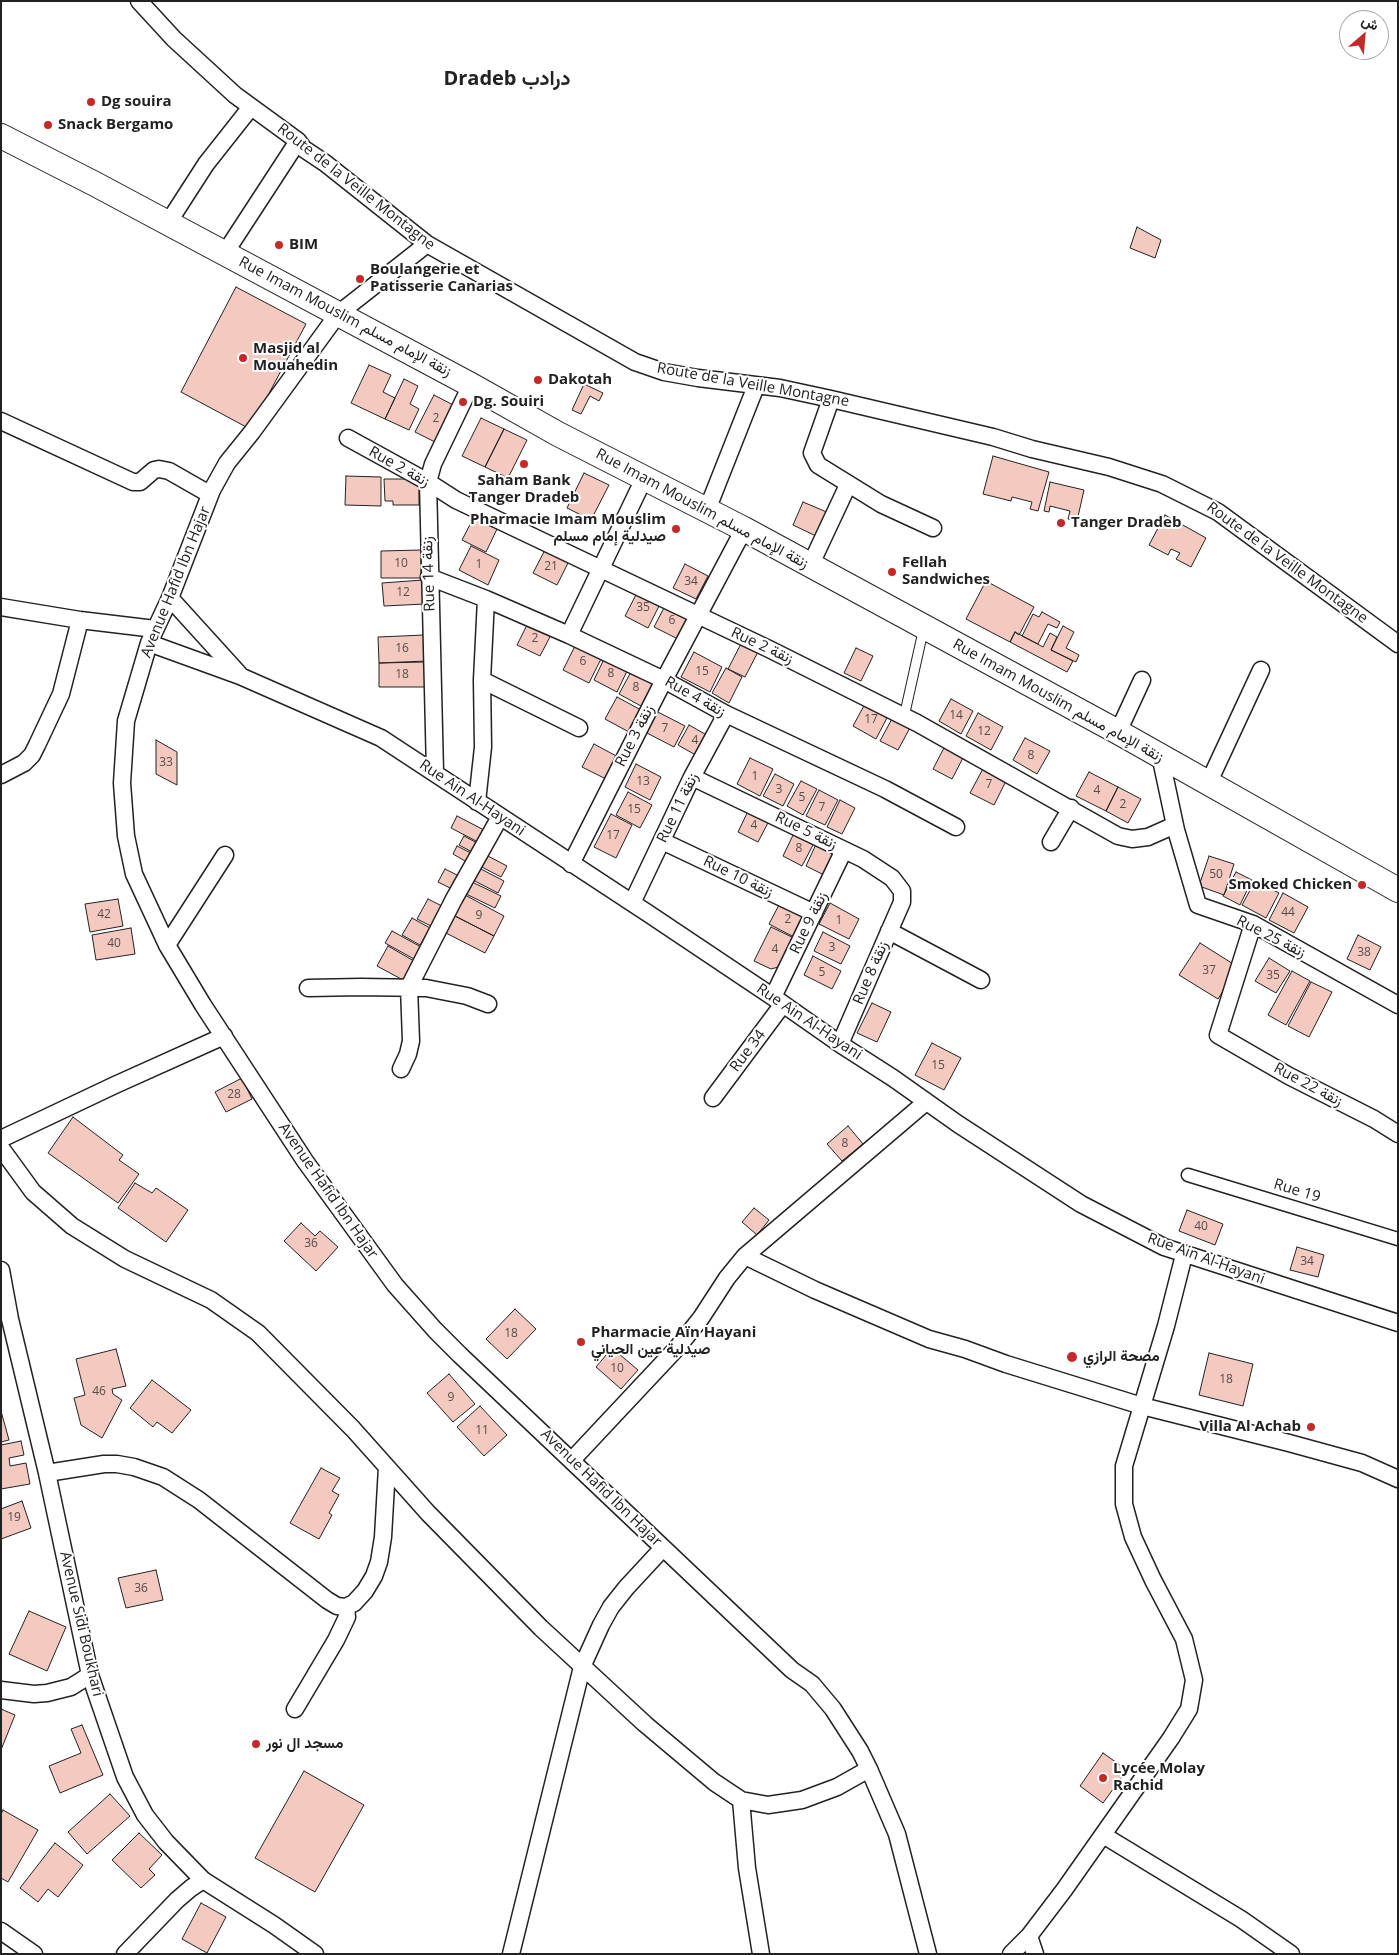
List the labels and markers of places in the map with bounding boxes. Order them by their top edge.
place label: Dg souira [101,93,172,111]
marker: Dg souira [85,96,97,108]
place label: Snack Bergamo [58,116,173,134]
marker: Snack Bergamo [42,119,54,131]
place label: BIM [289,236,318,254]
marker: BIM [273,239,285,251]
place label: Boulangerie et Patisserie Canarias [370,261,513,296]
marker: Boulangerie et Patisserie Canarias [354,273,366,285]
place label: Masjid al Mouahedin [253,340,338,375]
marker: Masjid al Mouahedin [237,352,249,364]
place label: Dakotah [548,371,612,389]
marker: Dakotah [532,374,544,386]
place label: Dg. Souiri [473,393,544,411]
marker: Dg. Souiri [457,396,469,408]
marker: Saham Bank Tanger Dradeb [518,458,530,470]
place label: Saham Bank Tanger Dradeb [469,472,579,507]
place label: Pharmacie Imam Mouslim صيدلية إمام مسلم [470,511,666,546]
place label: Tanger Dradeb [1071,514,1181,532]
marker: Tanger Dradeb [1055,517,1067,529]
marker: Pharmacie Imam Mouslim صيدلية إمام مسلم [670,523,682,535]
place label: Fellah Sandwiches [902,554,990,589]
marker: Fellah Sandwiches [886,566,898,578]
place label: Smoked Chicken [1228,876,1352,894]
marker: Smoked Chicken [1356,879,1368,891]
place label: Pharmacie Aïn Hayani صيدلية عين الحياني [591,1324,756,1359]
marker: Pharmacie Aïn Hayani صيدلية عين الحياني [575,1336,587,1348]
place label: مصحة الرازي [1083,1348,1160,1366]
marker: مصحة الرازي [1065,1350,1079,1364]
place label: Villa Al Achab [1199,1418,1301,1436]
marker: Villa Al Achab [1305,1421,1317,1433]
place label: مسجد ال نور [266,1735,343,1753]
marker: مسجد ال نور [250,1738,262,1750]
place label: Lycée Molay Rachid [1113,1760,1205,1795]
marker: Lycée Molay Rachid [1097,1772,1109,1784]

